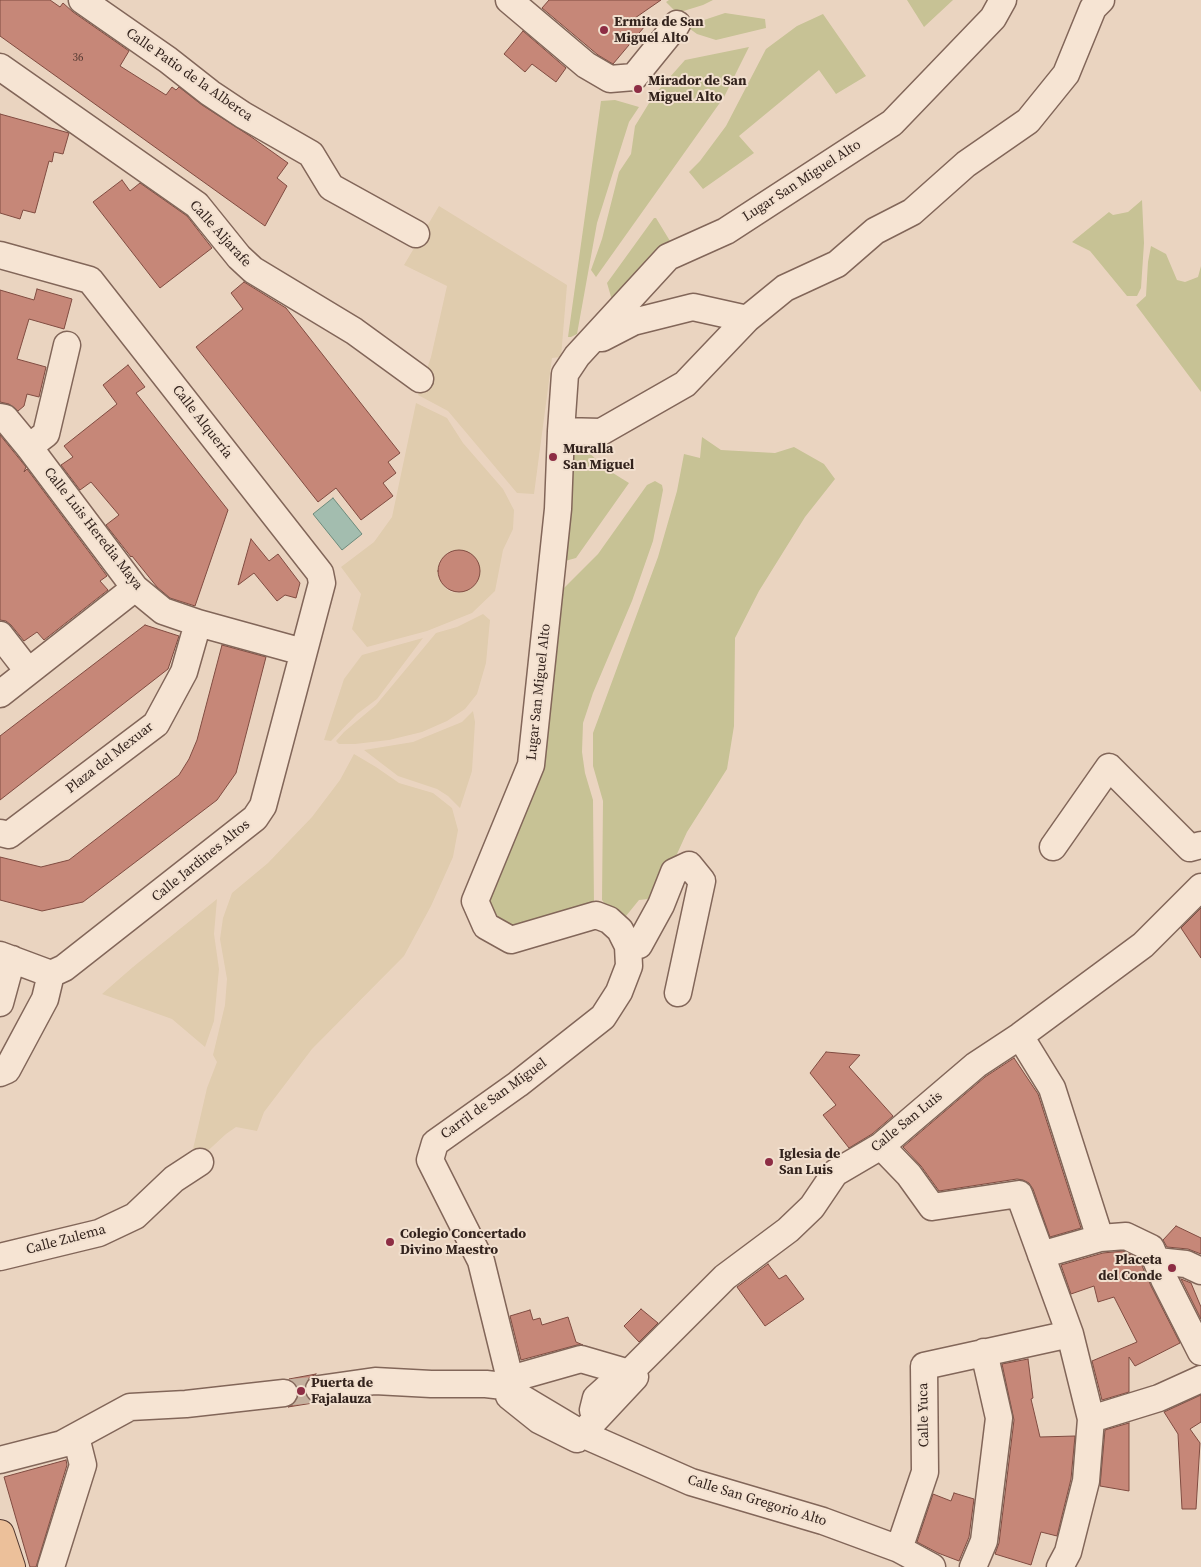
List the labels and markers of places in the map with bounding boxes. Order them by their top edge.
place label: Ermita de San Miguel Alto [614,14,704,46]
marker: Ermita de San Miguel Alto [598,24,610,36]
place label: Mirador de San Miguel Alto [648,73,747,105]
marker: Mirador de San Miguel Alto [632,83,644,95]
place label: Muralla San Miguel [563,441,634,474]
marker: Muralla San Miguel [547,451,559,463]
place label: Iglesia de San Luis [779,1146,840,1178]
marker: Iglesia de San Luis [763,1156,775,1168]
place label: Colegio Concertado Divino Maestro [400,1226,526,1258]
marker: Colegio Concertado Divino Maestro [384,1236,396,1248]
place label: Placeta del Conde [1098,1252,1162,1284]
marker: Placeta del Conde [1166,1262,1178,1274]
place label: Puerta de Fajalauza [311,1375,373,1408]
marker: Puerta de Fajalauza [295,1385,307,1397]

